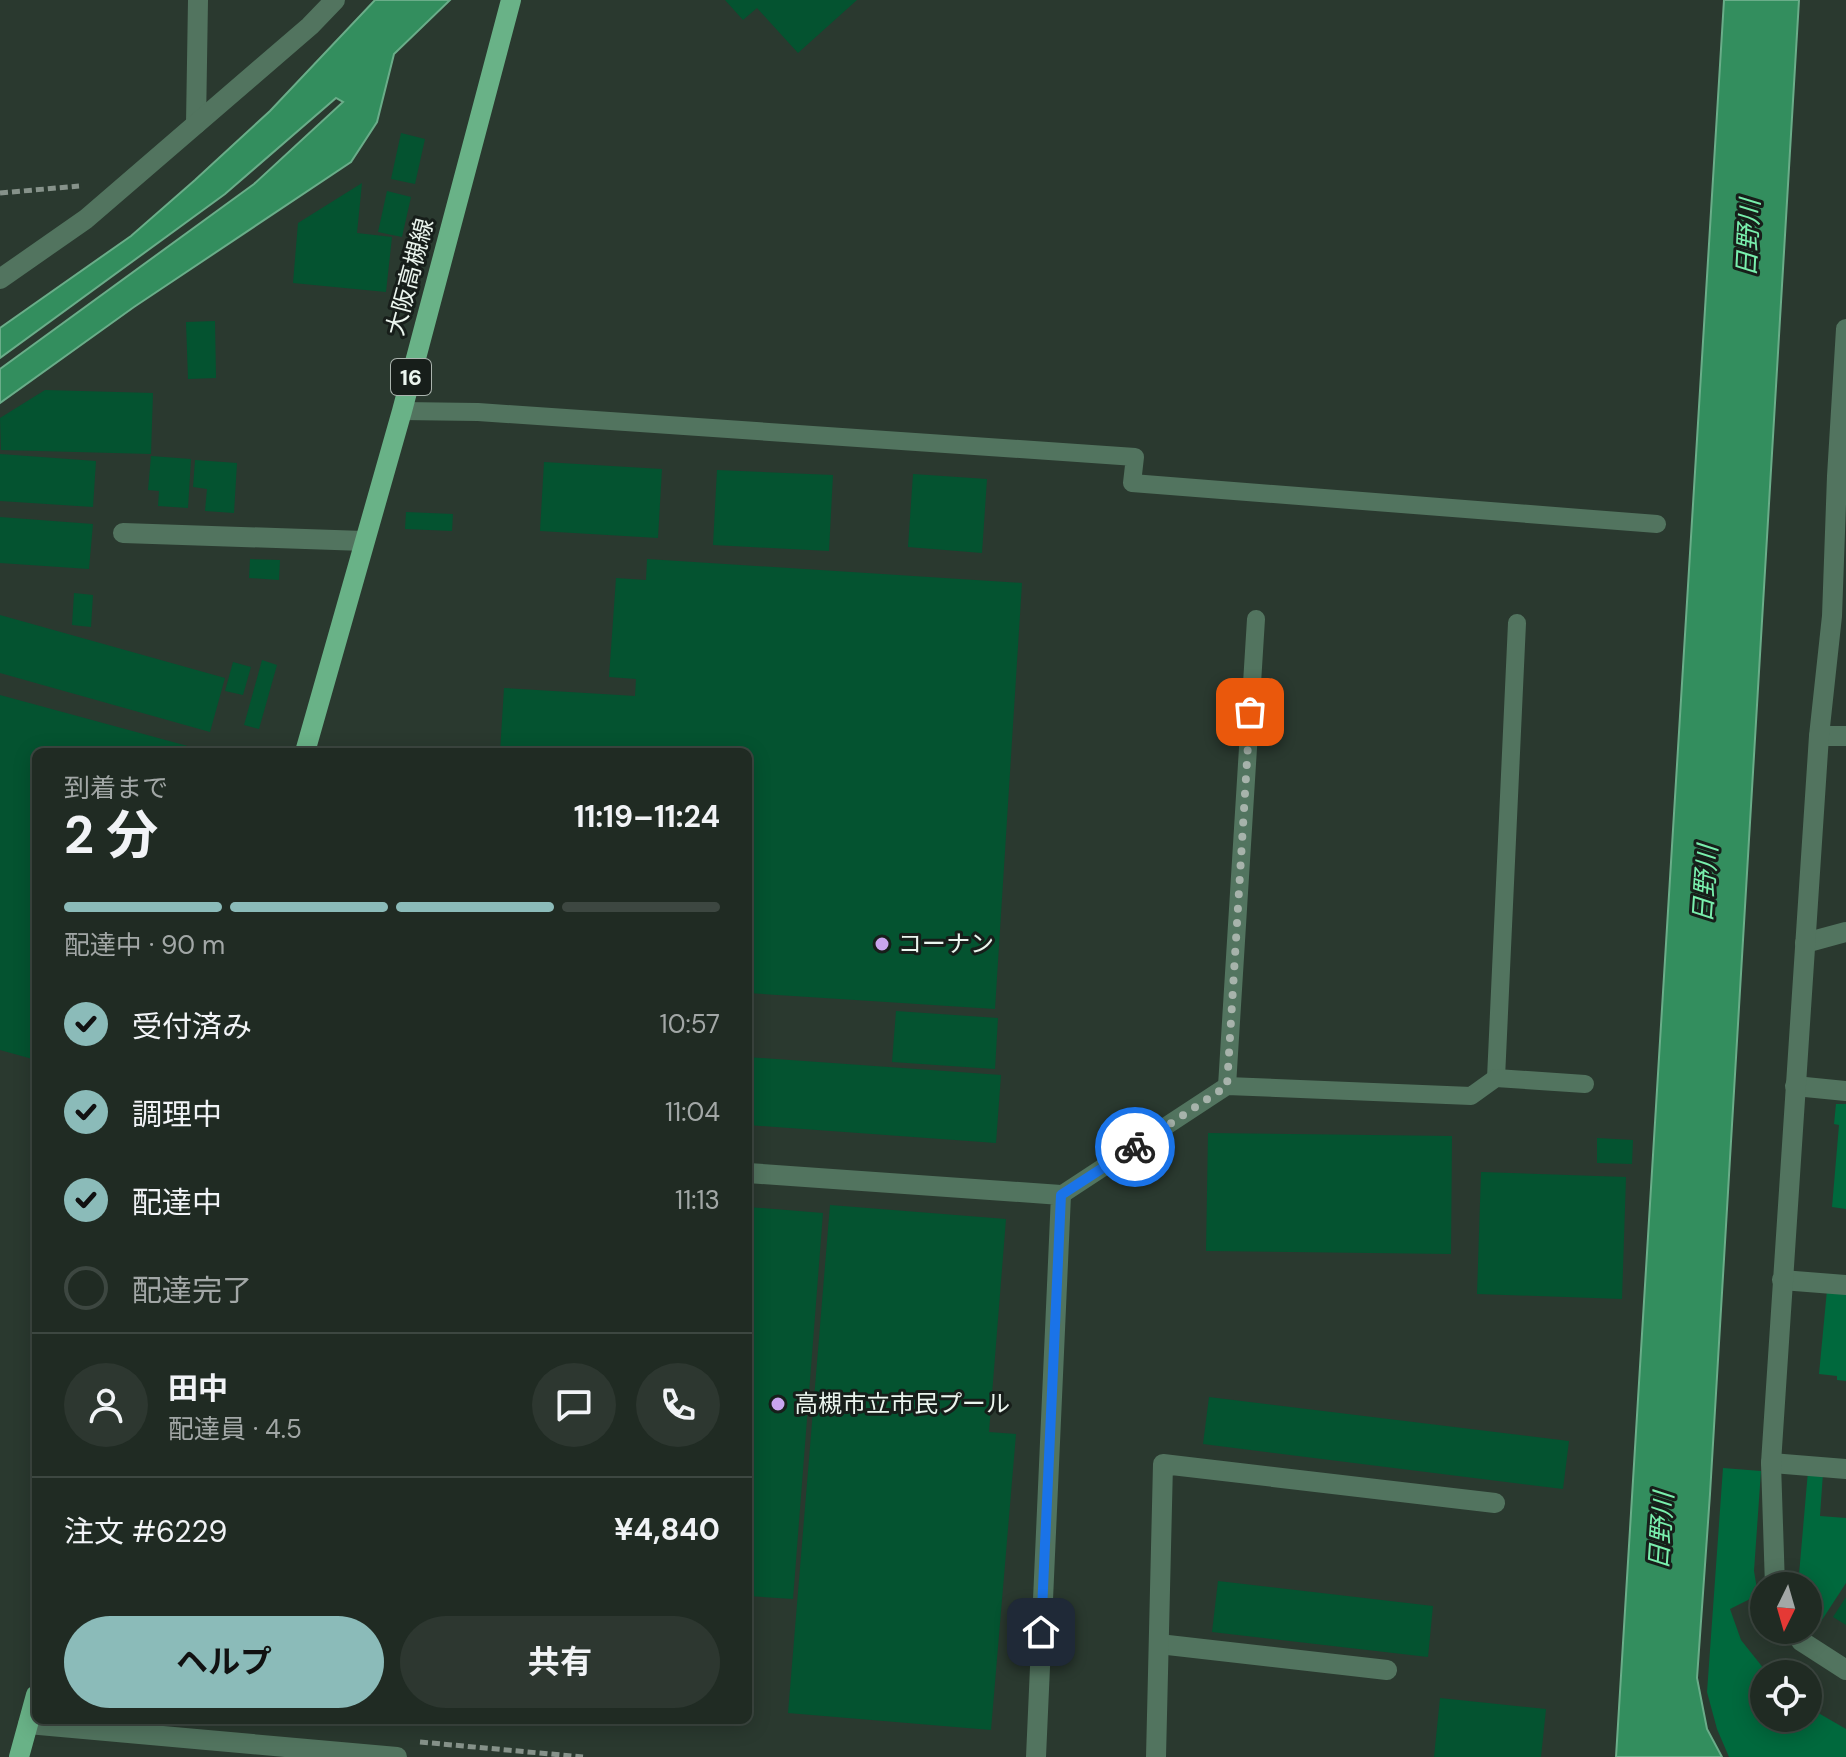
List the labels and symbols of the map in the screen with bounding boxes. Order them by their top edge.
water label: 日野川 [1729,195,1767,278]
street label: 大阪高槻線 [379,215,440,339]
road number: 16 [391,359,431,395]
pin [1216,678,1284,746]
water label: 日野川 [1685,841,1725,924]
place label: コーナン [898,928,994,959]
marker: コーナン [873,935,891,953]
courier [1095,1107,1175,1187]
place label: 高槻市立市民プール [794,1388,1010,1419]
marker: 高槻市立市民プール [769,1395,787,1413]
water label: 日野川 [1641,1488,1681,1571]
north arrow [1750,1572,1822,1644]
pin [1007,1598,1075,1666]

